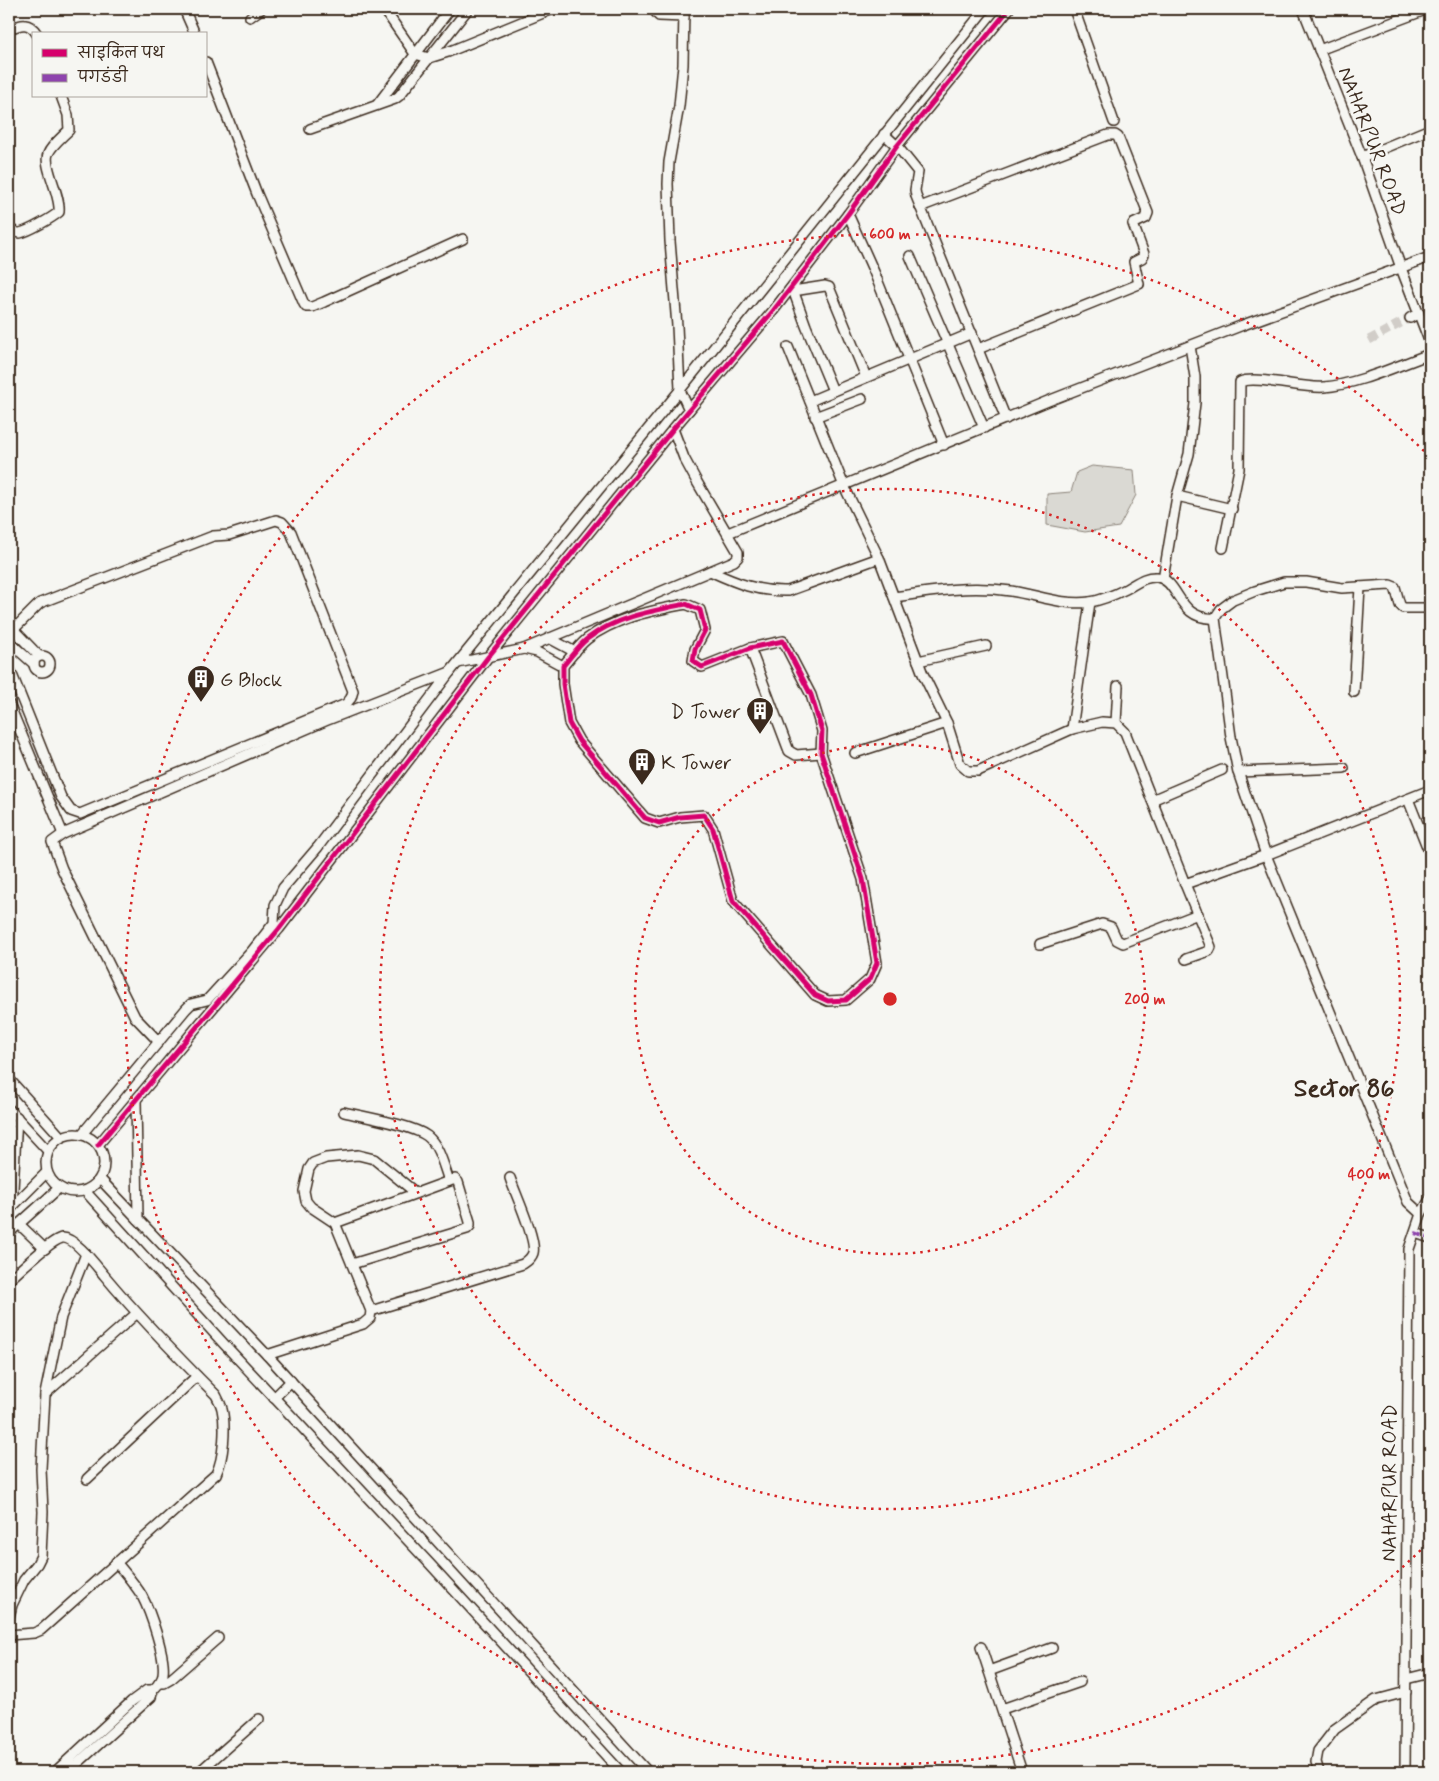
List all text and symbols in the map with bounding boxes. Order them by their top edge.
legend [32,32,208,98]
text: साइकिल पथ [77,41,165,64]
street label: NAHARPUR ROAD [1331,63,1412,220]
text: पगडंडी [77,65,128,88]
text: 600 m [869,225,911,245]
building icon: G Block [186,664,216,703]
place label: G Block [220,667,282,694]
building icon: D Tower [745,696,775,735]
place label: D Tower [671,699,741,726]
building icon: K Tower [627,747,657,786]
place label: K Tower [661,750,732,777]
centre of rings [881,990,899,1008]
text: 200 m [1125,990,1166,1010]
district label: Sector 86 [1294,1073,1395,1106]
text: 400 m [1348,1165,1390,1185]
street label: NAHARPUR ROAD [1377,1404,1404,1562]

